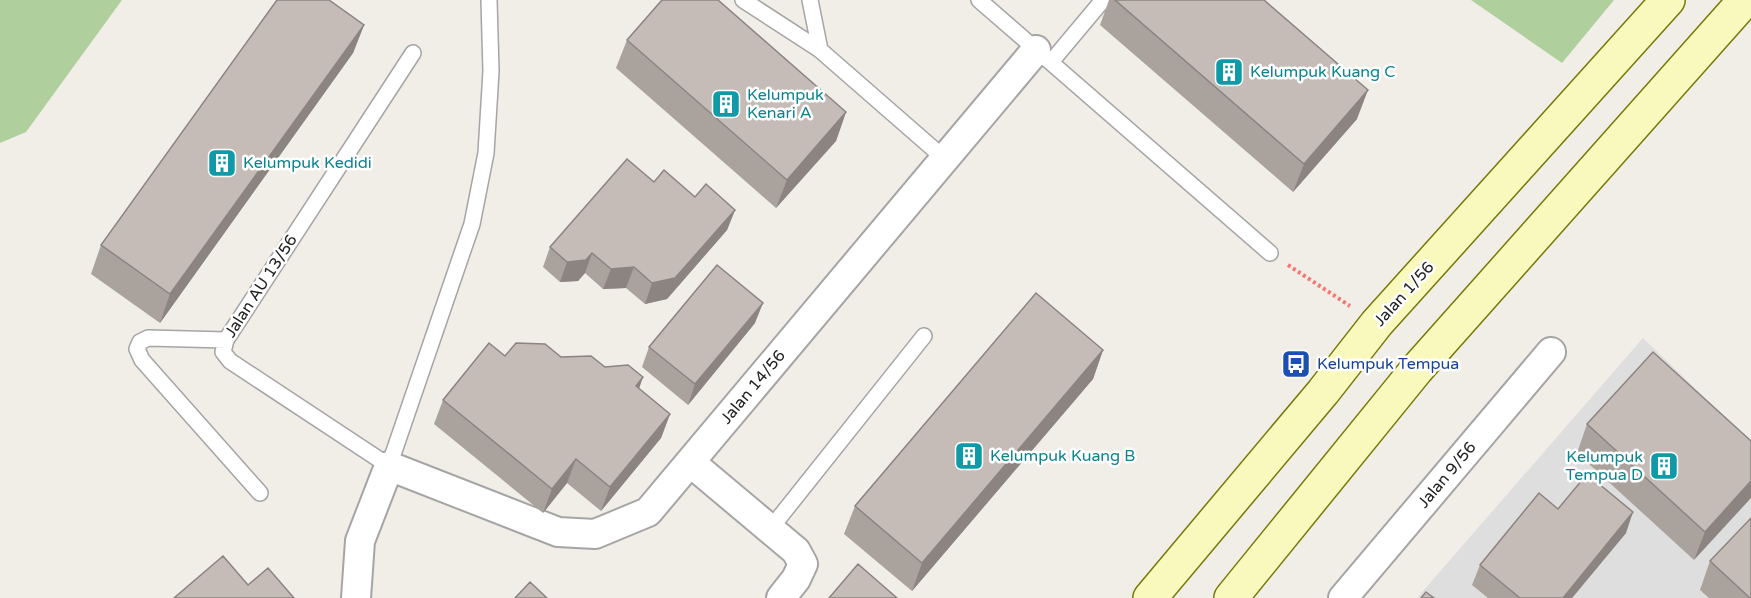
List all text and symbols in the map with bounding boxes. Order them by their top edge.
building icon: Kelumpuk Kuang C [1213,56,1245,88]
place label: Kelumpuk Kuang C [1250,62,1396,82]
place label: Kelumpuk Kenari A [747,85,824,123]
building icon: Kelumpuk Kenari A [710,88,742,120]
building icon: Kelumpuk Kedidi [206,147,238,179]
place label: Kelumpuk Kedidi [243,153,372,173]
street label: Jalan AU 13/56 [220,231,302,341]
street label: Jalan 1/56 [1370,257,1438,331]
street label: Jalan 14/56 [716,346,790,428]
bus stop icon: Kelumpuk Tempua [1280,348,1312,380]
place label: Kelumpuk Tempua [1317,354,1459,374]
street label: Jalan 9/56 [1413,438,1481,512]
building icon: Kelumpuk Kuang B [953,440,985,472]
place label: Kelumpuk Kuang B [990,446,1135,466]
place label: Kelumpuk Tempua D [1566,447,1643,485]
building icon: Kelumpuk Tempua D [1648,450,1680,482]

